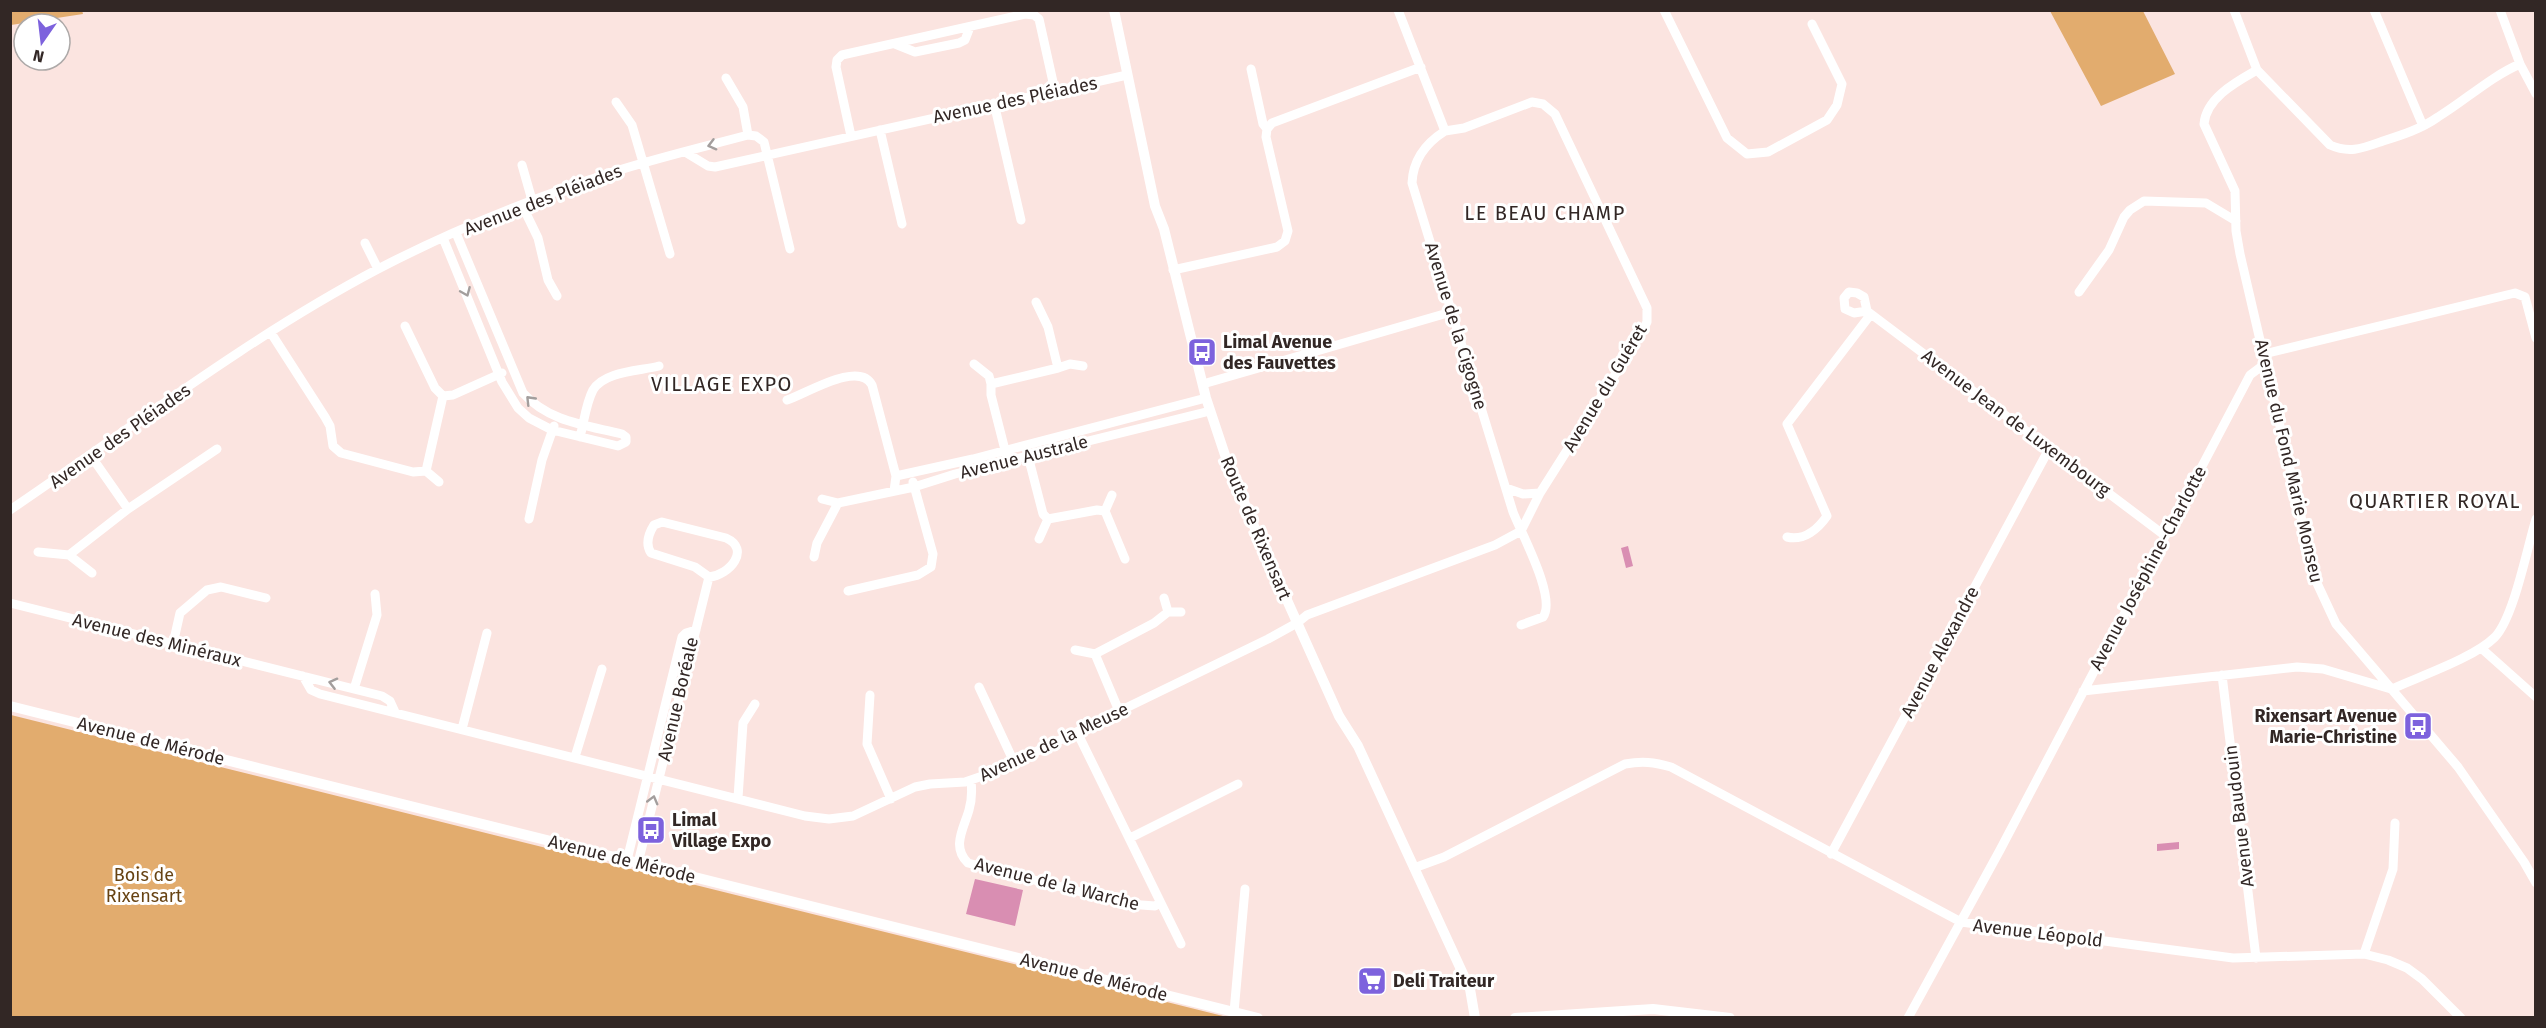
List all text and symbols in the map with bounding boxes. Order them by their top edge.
north arrow [12,12,72,72]
text: N [31,46,46,67]
street label: Avenue des Pléiades [931,72,1099,128]
one-way arrow [707,138,717,151]
street label: Avenue des Pléiades [461,160,625,240]
district label: LE BEAU CHAMP [1464,201,1626,225]
street label: Avenue de la Cigogne [1420,240,1492,412]
one-way arrow [459,286,471,297]
street label: Avenue du Guéret [1558,320,1652,456]
place label: Limal Avenue des Fauvettes [1223,331,1336,374]
bus stop icon: Limal Avenue des Fauvettes [1186,336,1218,368]
street label: Avenue du Fond Marie Monseu [2250,337,2328,585]
street label: Avenue Jean de Luxembourg [1917,345,2115,502]
district label: VILLAGE EXPO [651,372,793,396]
street label: Avenue des Pléiades [45,379,195,493]
one-way arrow [526,396,537,407]
street label: Avenue Australe [958,430,1090,484]
street label: Route de Rixensart [1216,453,1296,604]
street label: Avenue Joséphine-Charlotte [2085,462,2211,674]
district label: QUARTIER ROYAL [2349,489,2521,513]
street label: Avenue Alexandre [1896,583,1984,721]
street label: Avenue des Minéraux [70,608,244,672]
street label: Avenue Boréale [653,635,703,763]
one-way arrow [328,678,338,691]
street label: Avenue de la Meuse [976,698,1132,786]
place label: Rixensart Avenue Marie-Christine [2254,705,2397,748]
bus stop icon: Rixensart Avenue Marie-Christine [2402,710,2434,742]
street label: Avenue de Mérode [75,712,227,770]
street label: Avenue Baudouin [2219,744,2259,888]
one-way arrow [646,795,659,805]
place label: Limal Village Expo [671,809,771,852]
bus stop icon: Limal Village Expo [635,814,667,846]
street label: Avenue de Mérode [546,830,698,888]
street label: Avenue de la Warche [972,853,1142,915]
park label: Bois de Rixensart [106,864,183,907]
street label: Avenue Léopold [1972,914,2104,952]
street label: Avenue de Mérode [1018,948,1170,1006]
supermarket icon: Deli Traiteur [1356,965,1388,997]
place label: Deli Traiteur [1393,970,1495,992]

